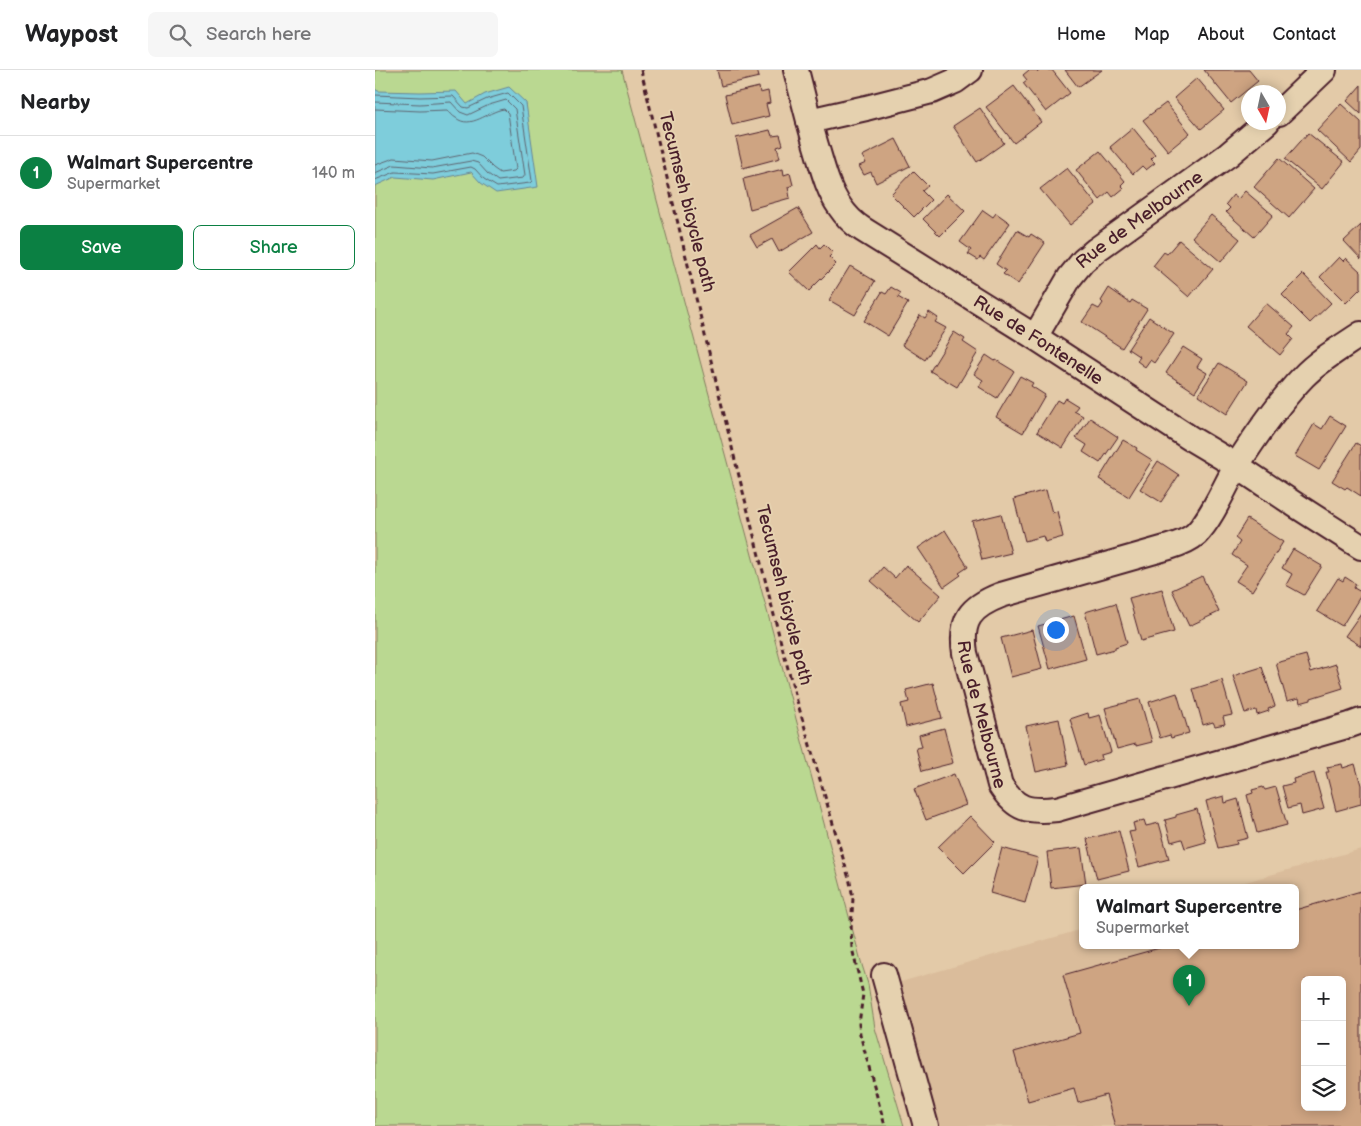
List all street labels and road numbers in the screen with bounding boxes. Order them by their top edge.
street label: Tecumseh bicycle path [654,110,720,294]
street label: Rue de Melbourne [1072,166,1207,273]
street label: Rue de Fontenelle [970,291,1107,389]
street label: Tecumseh bicycle path [751,503,817,687]
street label: Rue de Melbourne [953,639,1011,791]

